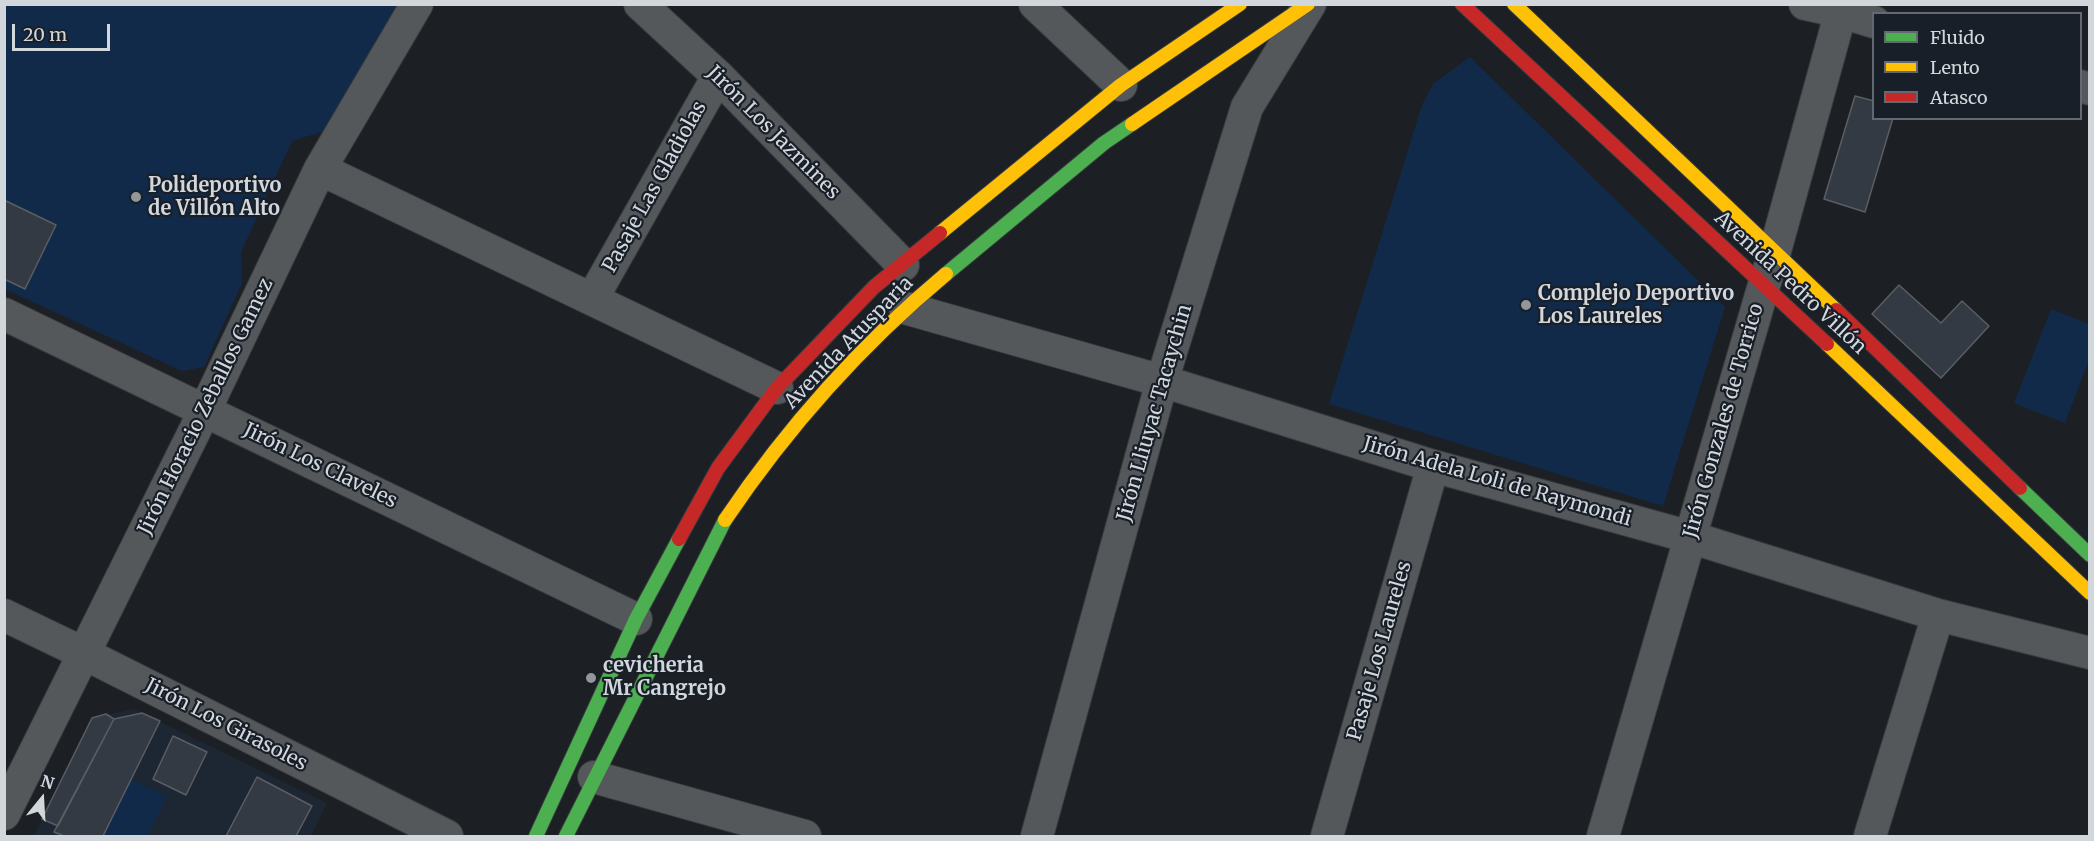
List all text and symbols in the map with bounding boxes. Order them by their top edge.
scale bar [15,12,112,50]
legend [1872,12,2082,120]
text: 20 m [23,23,67,46]
text: Fluido [1930,26,1985,49]
text: Lento [1930,56,1980,79]
street label: Jirón Los Jazmines [701,61,845,205]
text: Atasco [1930,86,1988,109]
street label: Pasaje Las Gladiolas [598,97,712,277]
place label: Polideportivo de Villón Alto [148,174,282,221]
marker: Polideportivo de Villón Alto [129,190,143,204]
street label: Avenida Pedro Villón [1709,206,1871,360]
street label: Avenida Atusparia [780,272,918,414]
street label: Jirón Horacio Zeballos Gamez [133,275,279,539]
place label: Complejo Deportivo Los Laureles [1538,282,1734,329]
marker: Complejo Deportivo Los Laureles [1519,298,1533,312]
street label: Jirón Gonzales de Torrico [1679,301,1769,541]
street label: Jirón Lliuyac Tacaychin [1113,302,1197,524]
street label: Jirón Los Claveles [239,418,401,514]
street label: Jirón Adela Loli de Raymondi [1360,432,1634,532]
street label: Pasaje Los Laureles [1343,559,1417,743]
place label: cevicheria Mr Cangrejo [603,654,726,701]
marker: cevicheria Mr Cangrejo [584,671,598,685]
street label: Jirón Los Girasoles [141,674,311,776]
north arrow [12,769,72,829]
text: N [38,770,57,793]

